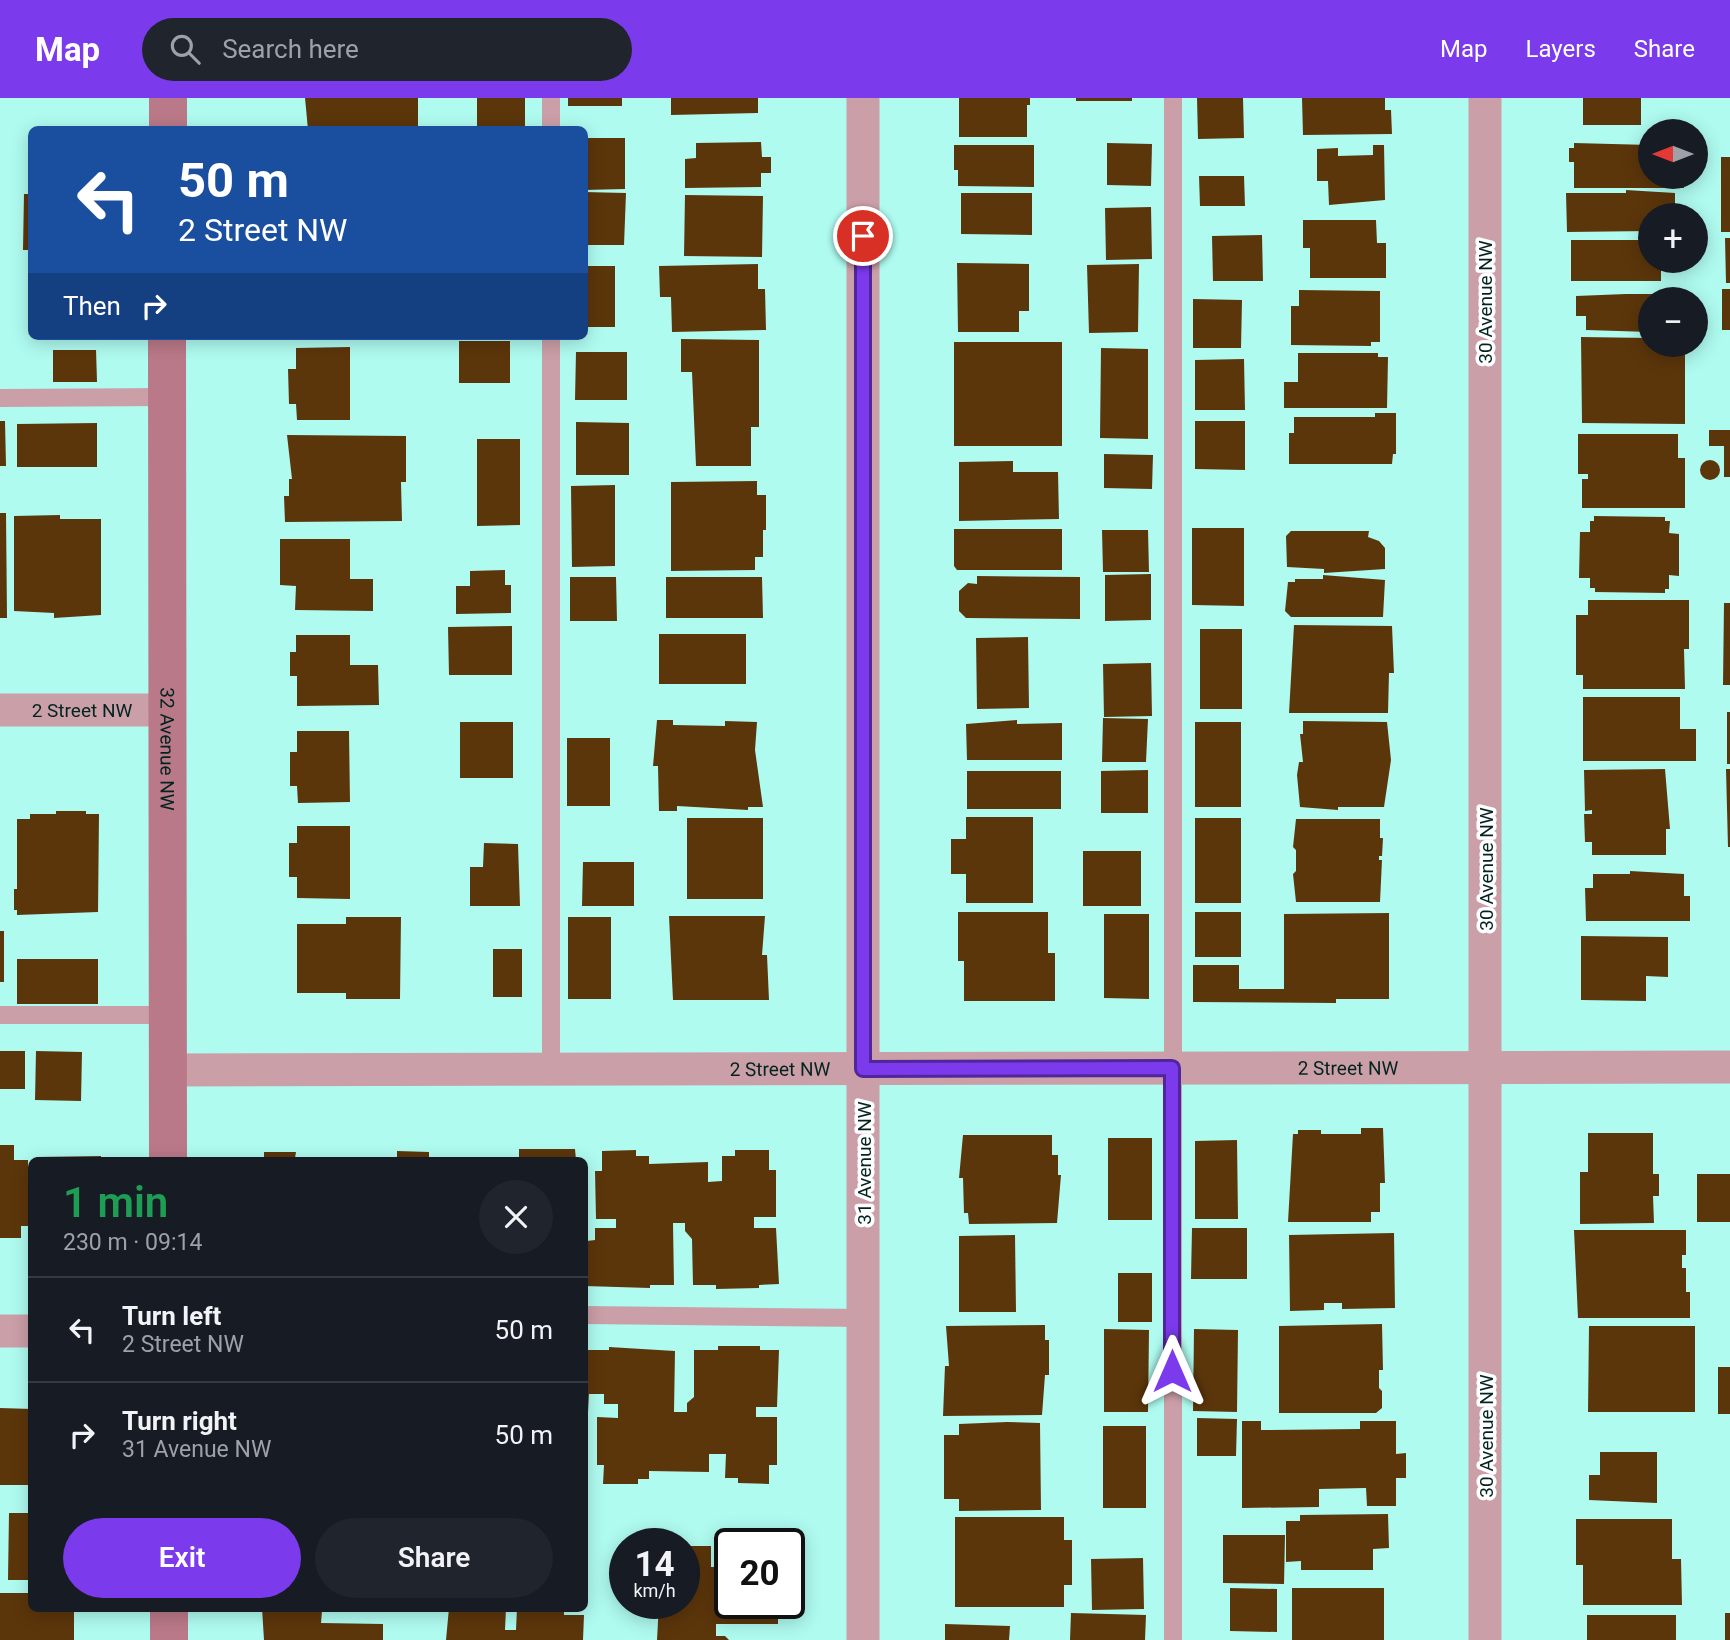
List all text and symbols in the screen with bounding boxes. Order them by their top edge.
search box [142,18,632,81]
text: Map [35,30,100,69]
icon: search [166,30,204,68]
text: Search here [222,34,359,64]
text: Map [1440,35,1488,63]
text: Layers [1526,35,1596,63]
text: Share [1634,35,1695,63]
north arrow [1638,119,1708,189]
map controls [1638,119,1708,357]
text: 50 m [178,152,289,209]
icon: left [63,154,154,245]
button: + [1638,203,1708,273]
pin [833,206,893,266]
text: 2 Street NW [178,211,348,249]
icon: arrive [844,217,882,255]
street label: 30 Avenue NW [1474,240,1497,364]
icon: right [135,287,173,325]
button: − [1638,287,1708,357]
text: Then [63,291,121,321]
street label: 32 Avenue NW [155,687,179,811]
street label: 2 Street NW [32,699,132,722]
street label: 30 Avenue NW [1475,807,1498,931]
street label: 2 Street NW [1298,1057,1399,1080]
street label: 2 Street NW [730,1058,831,1081]
street label: 31 Avenue NW [853,1101,876,1225]
text: 1 min [63,1178,168,1227]
button: close [479,1180,553,1254]
text: 230 m · 09:14 [63,1229,202,1256]
text: Turn left [122,1301,221,1331]
icon: left [63,1311,101,1349]
text: 50 m [495,1315,553,1345]
text: 2 Street NW [122,1331,244,1358]
position arrow [1135,1334,1209,1408]
street label: 30 Avenue NW [1475,1374,1498,1498]
text: Turn right [122,1406,237,1436]
icon: right [63,1416,101,1454]
text: 50 m [495,1420,553,1450]
text: 31 Avenue NW [122,1436,271,1463]
button: Exit [63,1518,301,1598]
button: Share [315,1518,553,1598]
speed limit sign: 20 [714,1528,805,1619]
text: 14 [634,1544,675,1585]
text: km/h [633,1580,676,1601]

